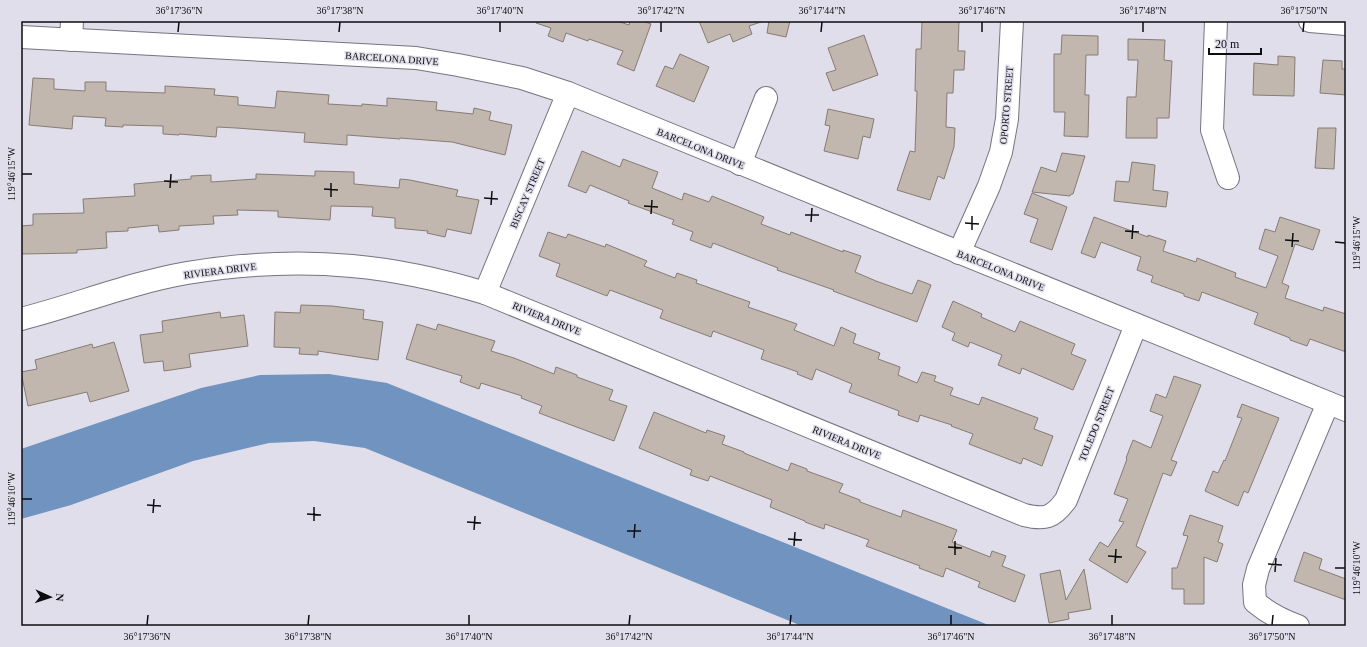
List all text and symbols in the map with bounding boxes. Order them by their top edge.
text: 36°17'36"N [155,5,203,16]
text: 36°17'38"N [316,5,364,16]
text: 36°17'40"N [476,5,524,16]
text: 36°17'42"N [637,5,685,16]
text: 36°17'44"N [798,5,846,16]
text: 36°17'46"N [958,5,1006,16]
text: 36°17'48"N [1119,5,1167,16]
text: 36°17'50"N [1280,5,1328,16]
scale bar [1209,30,1261,56]
text: 20 m [1215,37,1240,51]
street label: BARCELONA DRIVE [345,50,439,67]
street label: OPORTO STREET [998,66,1015,145]
street label: BARCELONA DRIVE [655,126,746,171]
text: 119°46'15"W [6,146,17,201]
street label: BISCAY STREET [508,157,547,230]
text: 119°46'15"W [1351,215,1362,270]
street label: BARCELONA DRIVE [955,248,1046,293]
street label: RIVIERA DRIVE [183,261,257,280]
street label: RIVIERA DRIVE [511,300,583,337]
street label: TOLEDO STREET [1077,386,1116,463]
street label: RIVIERA DRIVE [811,424,883,461]
text: 119°46'10"W [6,471,17,526]
text: 119°46'10"W [1351,540,1362,595]
north arrow [30,577,70,617]
text: N [54,593,66,602]
text: 36°17'36"N [123,631,171,642]
text: 36°17'38"N [284,631,332,642]
text: 36°17'40"N [445,631,493,642]
text: 36°17'42"N [605,631,653,642]
text: 36°17'44"N [766,631,814,642]
text: 36°17'46"N [927,631,975,642]
text: 36°17'48"N [1088,631,1136,642]
text: 36°17'50"N [1248,631,1296,642]

